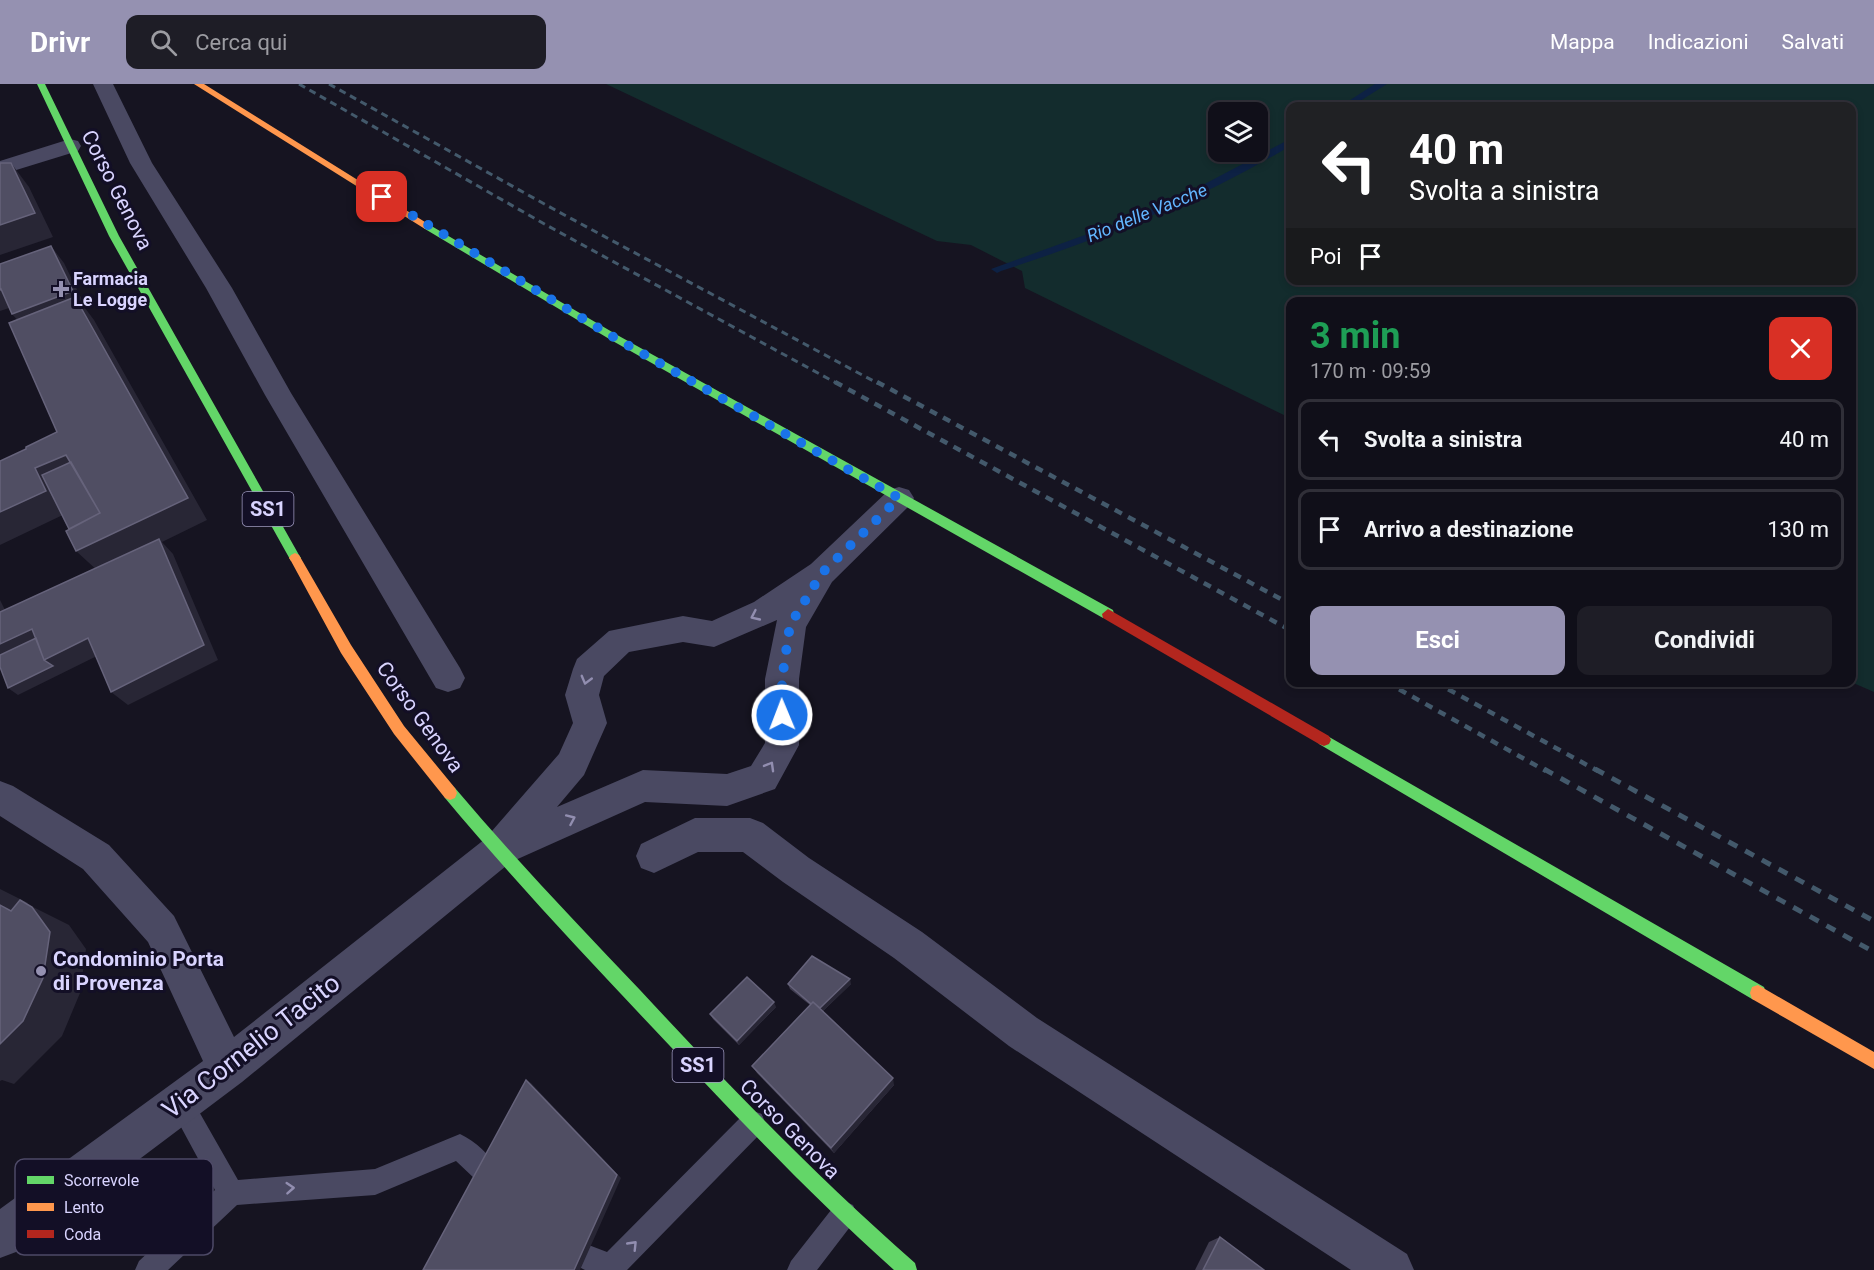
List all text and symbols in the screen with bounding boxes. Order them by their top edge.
search box [126,15,546,69]
text: Drivr [30,26,90,59]
icon: search [147,26,180,59]
text: Cerca qui [195,30,287,55]
text: Mappa [1550,30,1615,54]
text: Indicazioni [1648,30,1749,54]
text: Salvati [1782,30,1844,54]
map controls [1208,102,1268,162]
button: layers [1208,102,1268,162]
text: 40 m [1409,125,1504,174]
street label: Corso Genova [77,126,157,254]
icon: left [1310,126,1388,204]
pin [356,171,407,222]
text: Svolta a sinistra [1409,175,1600,207]
water label: Rio delle Vacche [1084,179,1210,246]
icon: arrive [365,180,398,213]
icon: arrive [1354,240,1387,273]
text: Poi [1310,244,1342,269]
place label: Farmacia Le Logge [73,268,148,310]
marker: Farmacia Le Logge [54,282,68,296]
text: 3 min [1310,315,1401,357]
button: close [1769,317,1832,380]
text: 170 m · 09:59 [1310,359,1431,383]
icon: left [1313,423,1346,456]
text: Svolta a sinistra [1364,427,1522,452]
text: 40 m [1780,427,1829,452]
road number: SS1 [242,492,294,526]
icon: arrive [1313,513,1346,546]
text: Arrivo a destinazione [1364,517,1573,542]
text: 130 m [1767,517,1829,542]
button: Esci [1310,606,1565,675]
button: Condividi [1577,606,1832,675]
one-way arrow [750,608,761,620]
street label: Corso Genova [372,657,468,777]
one-way arrow [581,674,593,685]
position arrow [750,683,814,747]
one-way arrow [763,761,775,772]
one-way arrow [564,814,575,826]
place label: Condominio Porta di Provenza [53,947,224,995]
marker: Condominio Porta di Provenza [34,964,48,978]
street label: Via Cornelio Tacito [156,967,346,1125]
road number: SS1 [672,1048,724,1082]
street label: Corso Genova [735,1074,845,1184]
legend [15,1159,213,1255]
text: Scorrevole [64,1171,139,1190]
one-way arrow [285,1182,294,1195]
text: Lento [64,1198,104,1217]
text: Coda [64,1225,101,1244]
one-way arrow [626,1241,637,1252]

